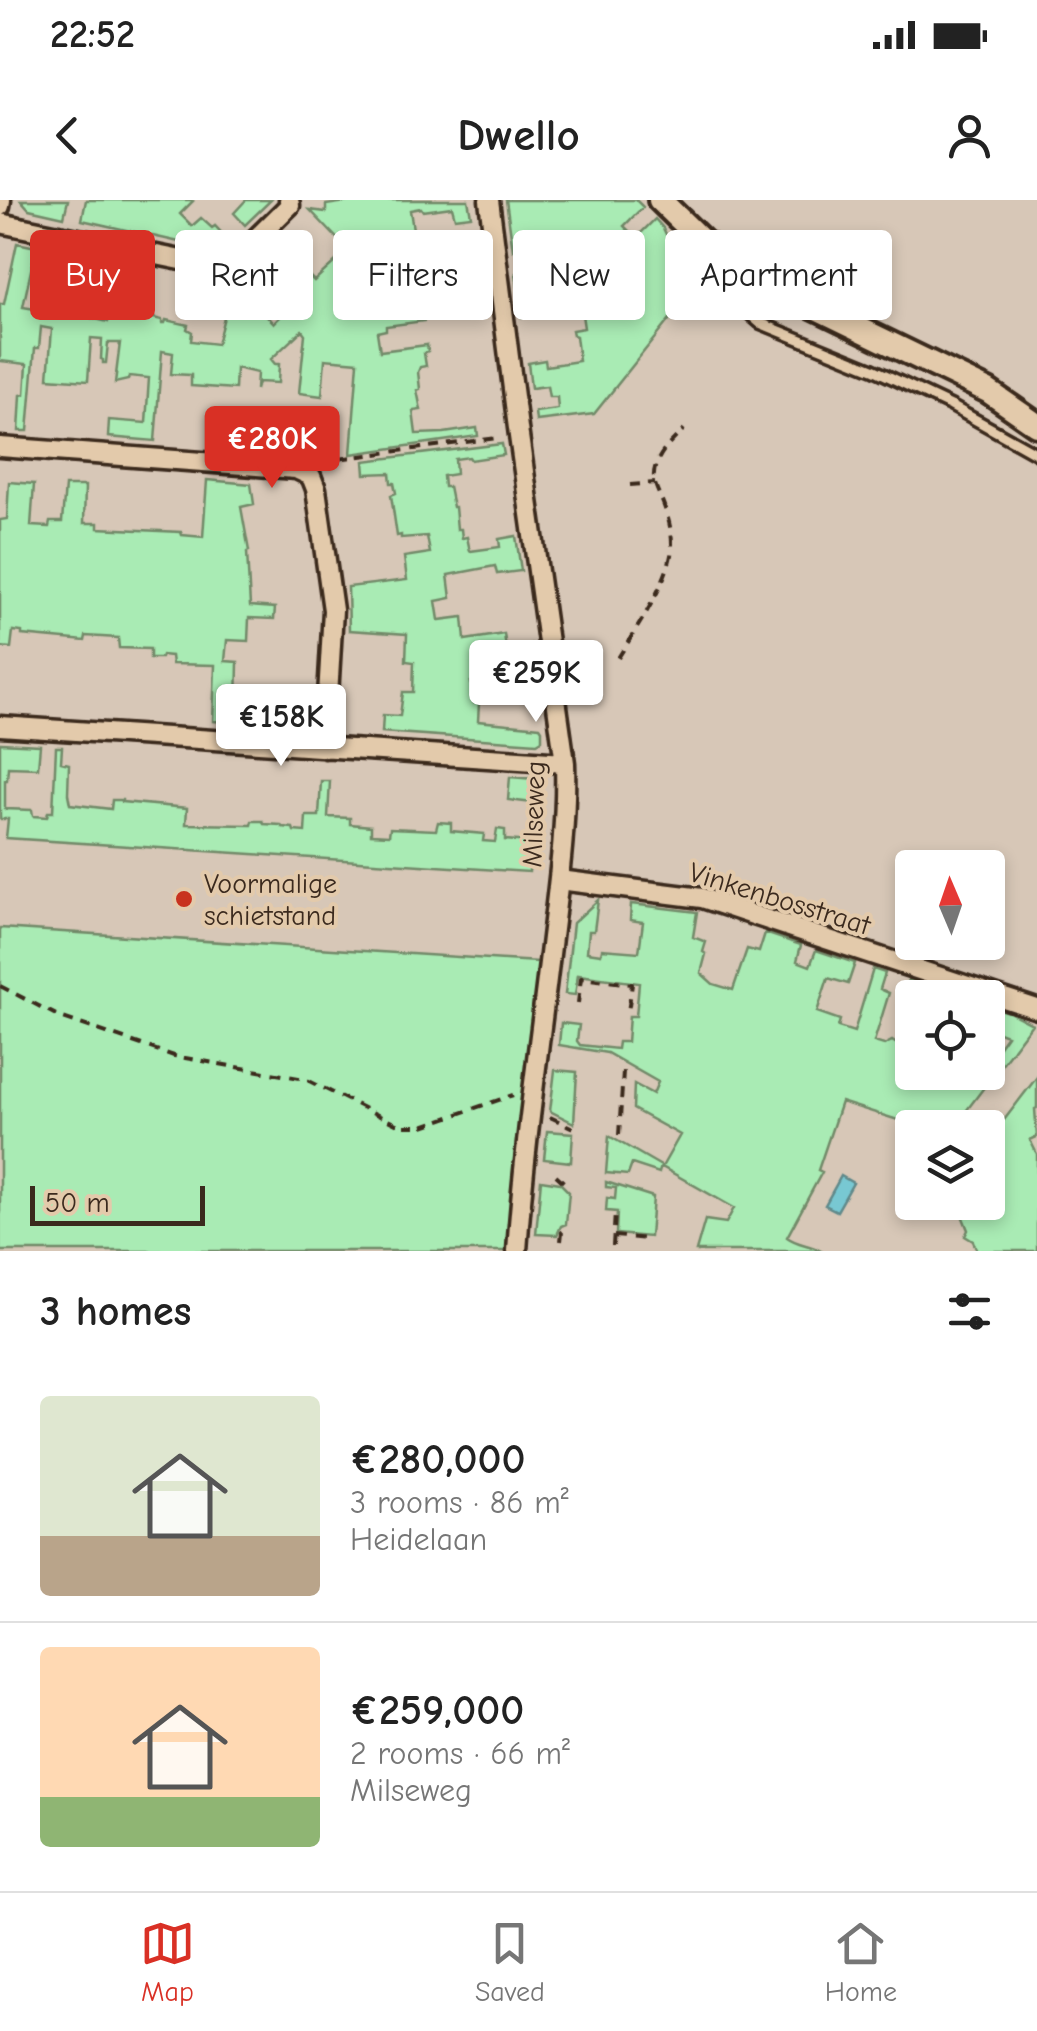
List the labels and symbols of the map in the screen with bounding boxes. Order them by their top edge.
pin: €280K [202,406,342,491]
pin: €259K [466,640,606,725]
pin: €158K [211,684,351,769]
street label: Milseweg [516,760,552,868]
north arrow [895,850,1005,960]
street label: Vinkenbosstraat [685,856,875,942]
place label: Voormalige schietstand [204,868,337,932]
marker: Voormalige schietstand [173,888,195,910]
scale bar [30,1181,205,1226]

